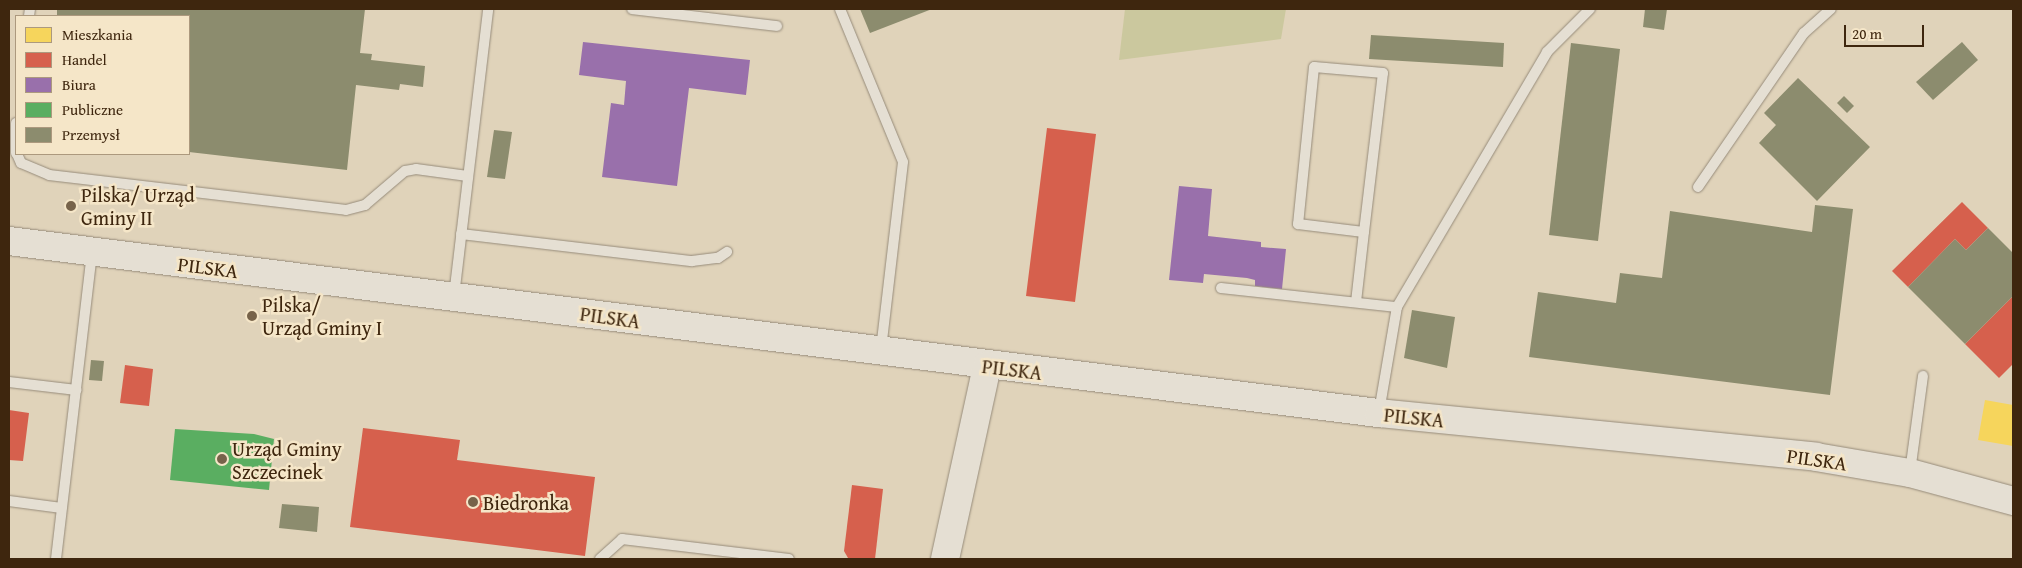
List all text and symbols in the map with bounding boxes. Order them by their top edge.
legend [15,15,190,155]
scale bar [1847,15,1927,47]
text: 20 m [1852,23,1882,44]
text: Mieszkania [62,24,133,45]
text: Handel [62,49,107,70]
text: Biura [62,74,96,95]
text: Publiczne [62,99,123,120]
text: Przemysł [62,124,120,145]
place label: Pilska/ Urząd Gminy II [81,183,195,230]
marker: Pilska/ Urząd Gminy II [65,200,77,212]
street label: PILSKA [177,251,239,283]
place label: Pilska/ Urząd Gminy I [262,292,382,339]
street label: PILSKA [578,301,642,333]
marker: Pilska/ Urząd Gminy I [246,310,258,322]
street label: PILSKA [981,353,1043,385]
street label: PILSKA [1383,402,1445,432]
place label: Urząd Gminy Szczecinek [232,436,342,483]
street label: PILSKA [1785,443,1849,475]
marker: Urząd Gminy Szczecinek [216,453,228,465]
place label: Biedronka [483,490,569,514]
marker: Biedronka [467,496,479,508]

